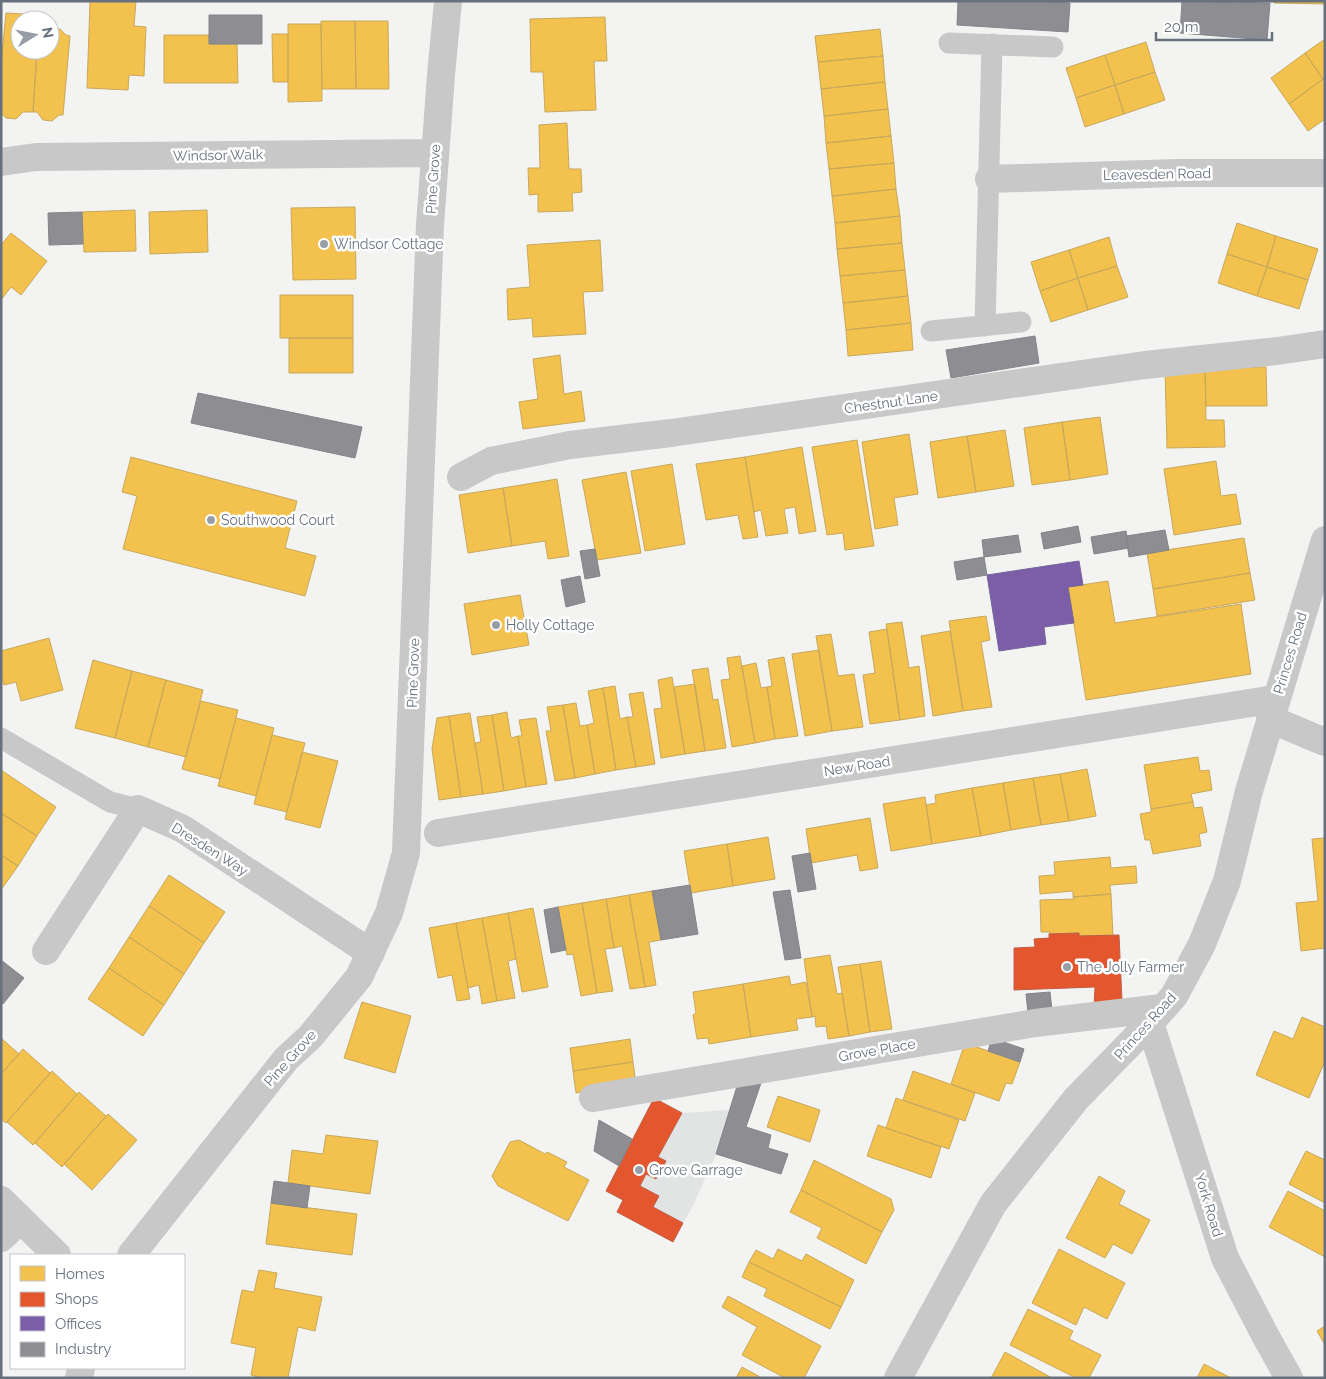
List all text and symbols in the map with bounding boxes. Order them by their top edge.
north arrow [10,10,60,60]
scale bar [1156,10,1272,42]
text: 20 m [1164,18,1199,36]
text: N [39,26,57,39]
street label: Pine Grove [423,144,443,214]
street label: Windsor Walk [173,146,264,164]
street label: Leavesden Road [1103,165,1211,183]
place label: Windsor Cottage [334,236,444,252]
marker: Windsor Cottage [318,238,330,250]
street label: Chestnut Lane [843,388,939,416]
place label: Southwood Court [221,512,335,528]
marker: Southwood Court [205,514,217,526]
street label: Princes Road [1270,610,1310,696]
place label: Holly Cottage [506,617,594,633]
marker: Holly Cottage [490,619,502,631]
street label: Pine Grove [404,638,422,708]
street label: New Road [823,753,891,779]
street label: Dresden Way [169,819,251,879]
place label: The Jolly Farmer [1077,959,1184,975]
marker: The Jolly Farmer [1061,961,1073,973]
street label: Princes Road [1111,989,1179,1063]
street label: Pine Grove [261,1027,319,1089]
street label: Grove Place [837,1035,917,1065]
place label: Grove Garrage [649,1162,743,1178]
marker: Grove Garrage [633,1164,645,1176]
street label: York Road [1192,1171,1226,1239]
legend [10,1254,185,1369]
text: Homes [55,1265,105,1283]
text: Shops [55,1290,98,1308]
text: Offices [55,1315,102,1333]
text: Industry [55,1340,111,1358]

